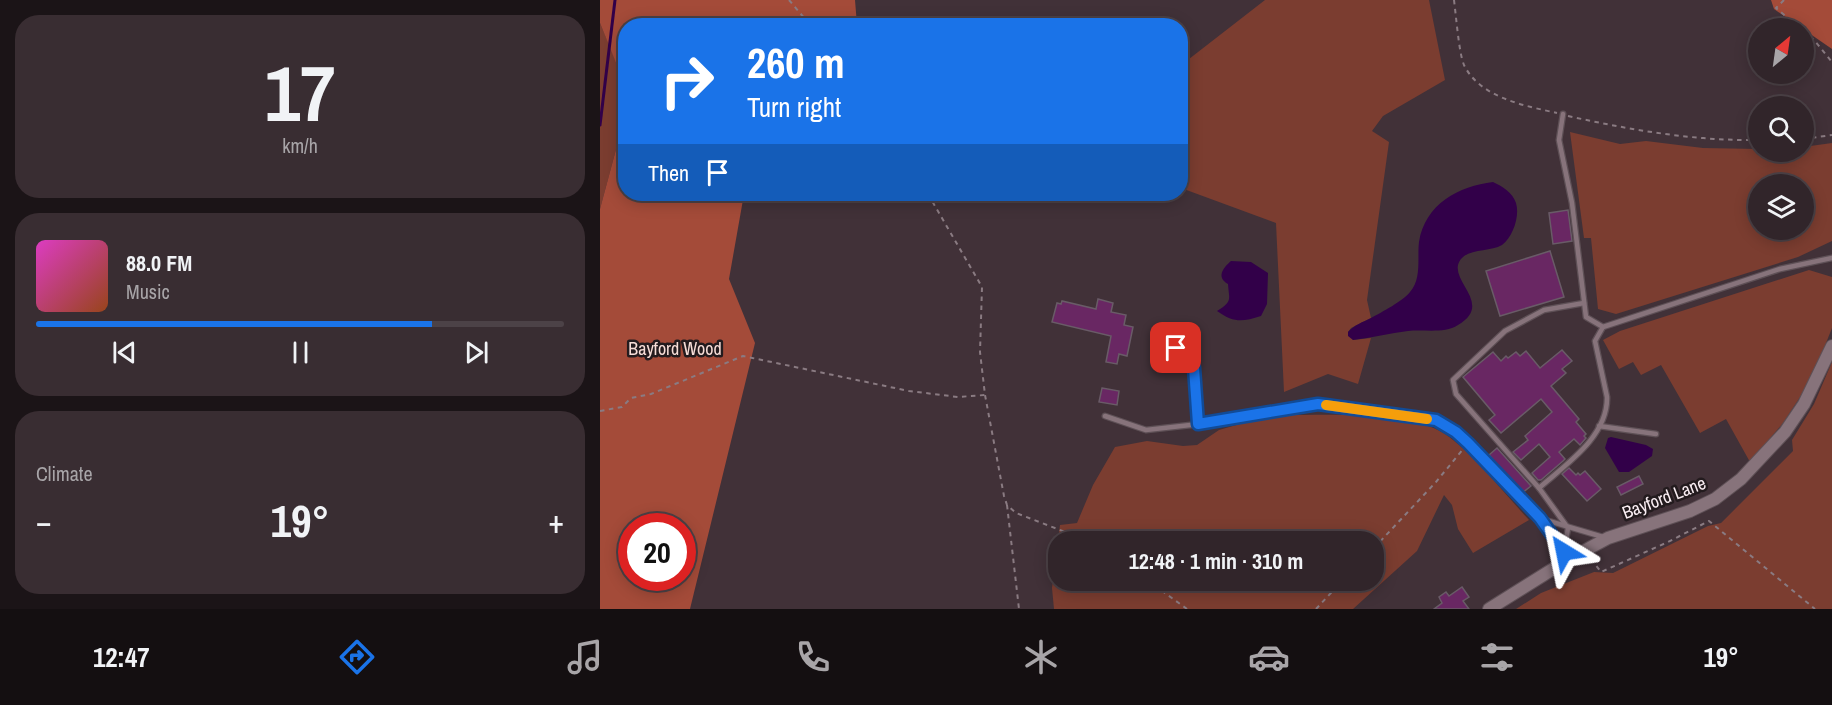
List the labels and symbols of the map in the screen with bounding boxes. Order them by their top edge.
north arrow [1748,18,1814,84]
pin [1150,322,1201,373]
park label: Bayford Wood [628,336,722,361]
street label: Bayford Lane [1618,470,1709,525]
speed limit sign: 20 [618,513,696,591]
position arrow [1532,520,1596,584]

